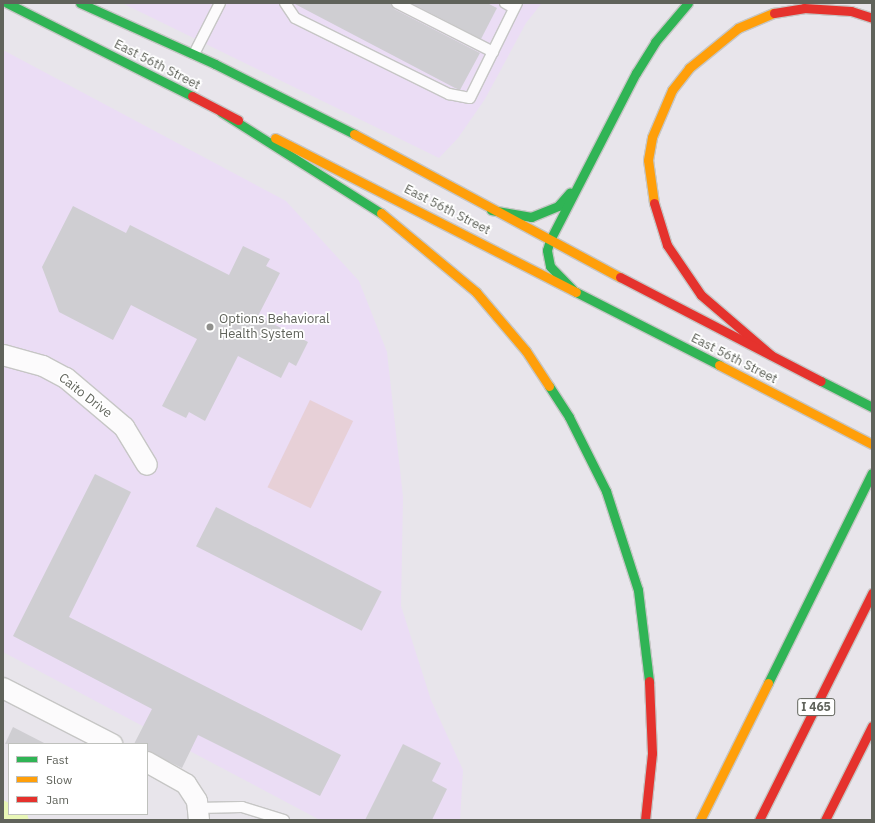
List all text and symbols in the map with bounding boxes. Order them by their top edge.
street label: East 56th Street [111,37,203,93]
street label: East 56th Street [401,182,493,238]
place label: Options Behavioral Health System [219,312,330,343]
marker: Options Behavioral Health System [204,321,216,333]
street label: East 56th Street [688,331,780,387]
street label: Caito Drive [55,370,115,422]
road number: I 465 [797,697,835,717]
legend [8,743,148,815]
text: Fast [46,752,69,767]
text: Slow [46,772,72,787]
text: Jam [46,792,69,807]

